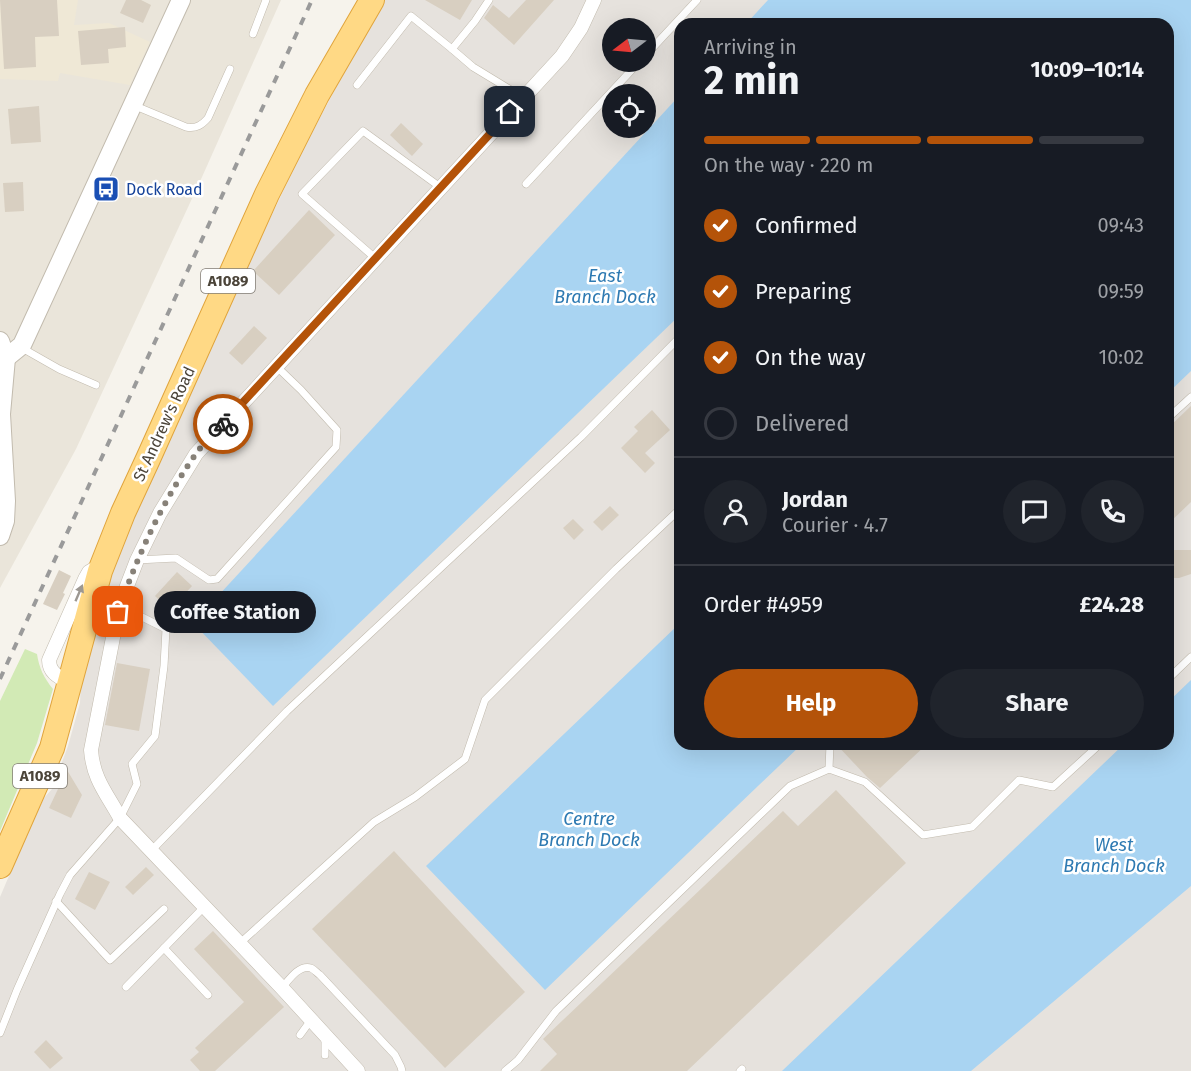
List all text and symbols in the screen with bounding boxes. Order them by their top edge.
north arrow [602,18,656,72]
map controls [602,18,656,138]
text: Arriving in [704,35,797,59]
text: 10:09–10:14 [1031,56,1144,83]
text: 2 min [704,58,800,104]
button: locate [602,84,656,138]
pin [484,86,535,137]
icon: home [493,95,526,128]
text: On the way · 220 m [704,153,873,177]
bus stop icon: Dock Road [91,174,121,204]
place label: Dock Road [126,180,203,199]
icon: check [704,209,737,242]
text: Confirmed [755,212,858,239]
text: 09:43 [1098,213,1144,237]
water label: East Branch Dock [554,265,656,308]
road number: A1089 [201,269,255,293]
icon: check [704,275,737,308]
text: Preparing [755,278,851,305]
text: 09:59 [1097,279,1144,303]
icon: check [704,341,737,374]
text: On the way [755,344,866,371]
text: 10:02 [1099,345,1144,369]
street label: St Andrew's Road [129,363,199,485]
courier [193,394,253,454]
icon: bike [207,408,240,441]
text: Delivered [755,410,850,437]
button: person [704,480,767,543]
button: chat [1003,480,1066,543]
button: phone [1081,480,1144,543]
text: Jordan [782,486,848,513]
text: Courier · 4.7 [782,513,888,537]
one-way arrow [74,584,84,602]
pin [92,586,143,637]
callout: Coffee Station [154,591,316,633]
text: Order #4959 [704,591,823,618]
text: £24.28 [1080,591,1144,618]
icon: bag [101,595,134,628]
text: Coffee Station [170,600,300,624]
button: Help [704,669,918,738]
button: Share [930,669,1144,738]
road number: A1089 [13,764,67,788]
water label: Centre Branch Dock [538,808,640,851]
water label: West Branch Dock [1063,834,1165,877]

